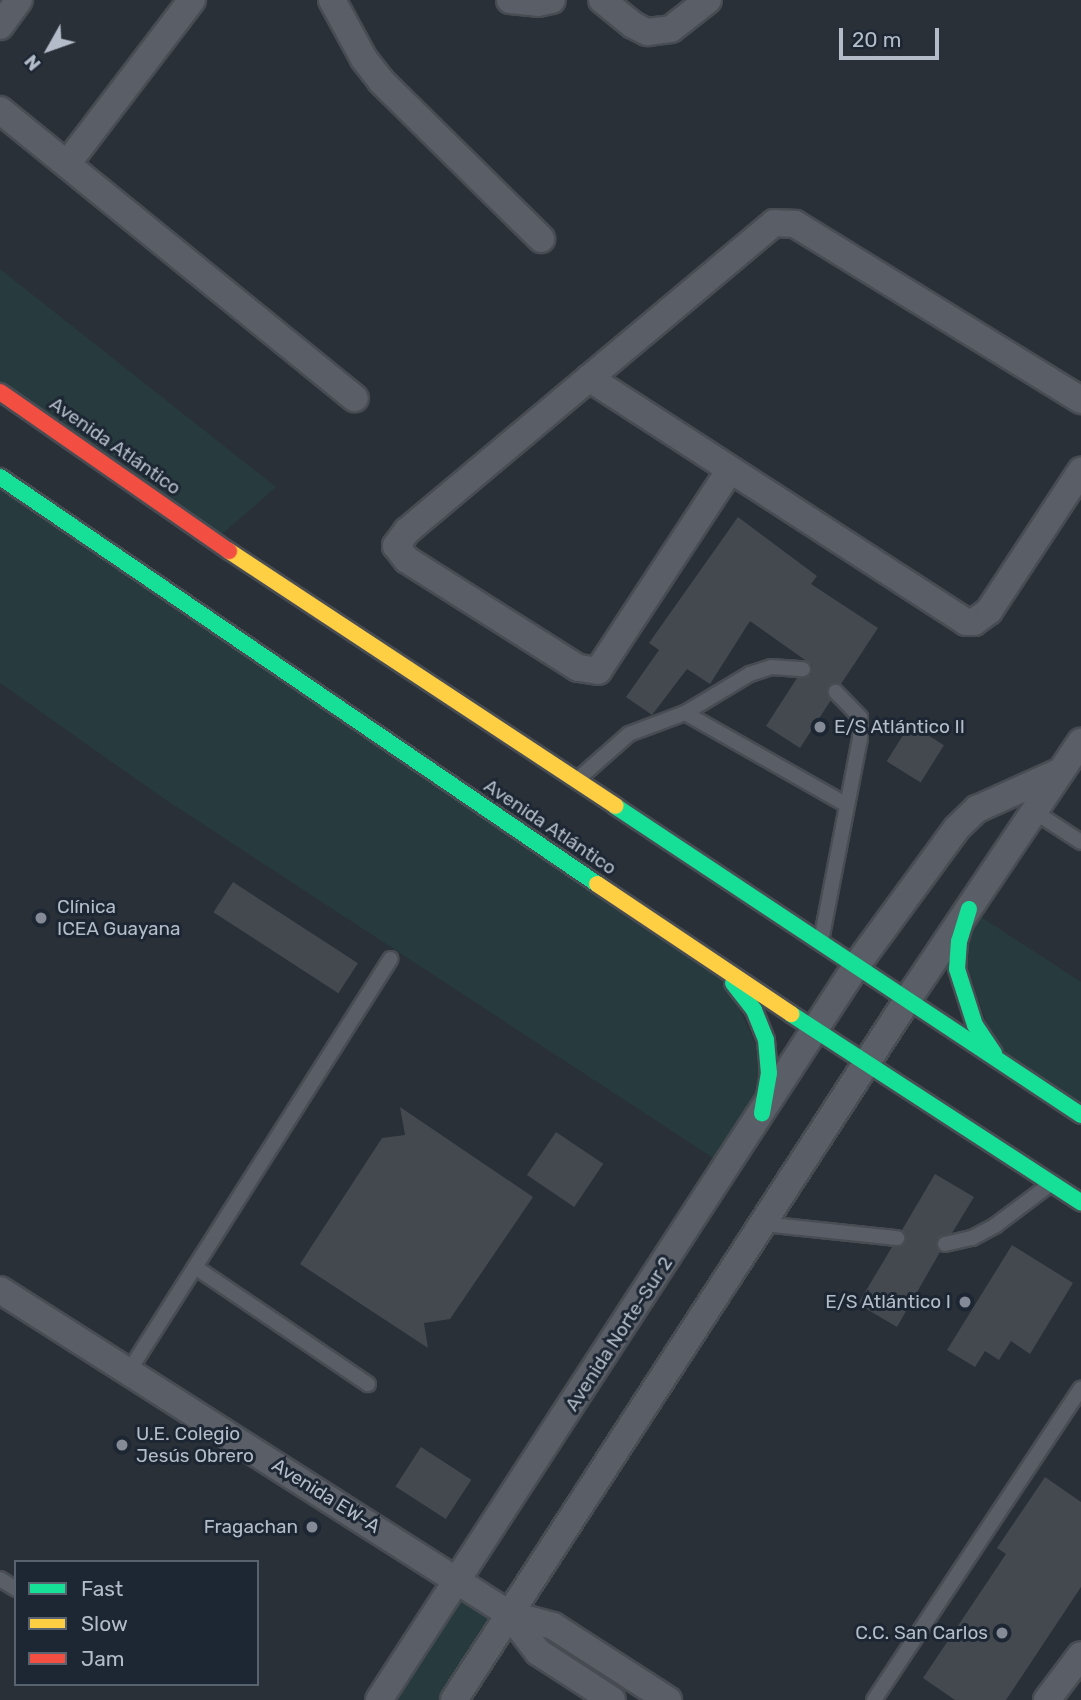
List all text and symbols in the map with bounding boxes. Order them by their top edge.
north arrow [14,14,84,84]
scale bar [843,14,943,58]
text: 20 m [852,27,901,52]
text: N [19,50,46,75]
street label: Avenida Atlántico [45,392,185,500]
place label: E/S Atlántico II [834,716,965,738]
marker: E/S Atlántico II [812,719,828,735]
street label: Avenida Atlántico [479,774,621,880]
place label: Clínica ICEA Guayana [57,896,181,940]
marker: Clínica ICEA Guayana [31,908,51,928]
street label: Avenida Norte-Sur 2 [560,1252,678,1416]
place label: E/S Atlántico I [825,1291,951,1313]
marker: E/S Atlántico I [957,1294,973,1310]
place label: U.E. Colegio Jesús Obrero [136,1423,254,1467]
marker: U.E. Colegio Jesús Obrero [114,1437,130,1453]
street label: Avenida EW-A [268,1454,384,1538]
place label: Fragachan [204,1516,298,1538]
marker: Fragachan [304,1519,320,1535]
legend [14,1560,259,1686]
text: Fast [81,1576,123,1601]
text: Slow [81,1611,128,1636]
place label: C.C. San Carlos [855,1622,988,1644]
marker: C.C. San Carlos [994,1625,1010,1641]
text: Jam [81,1646,125,1671]

